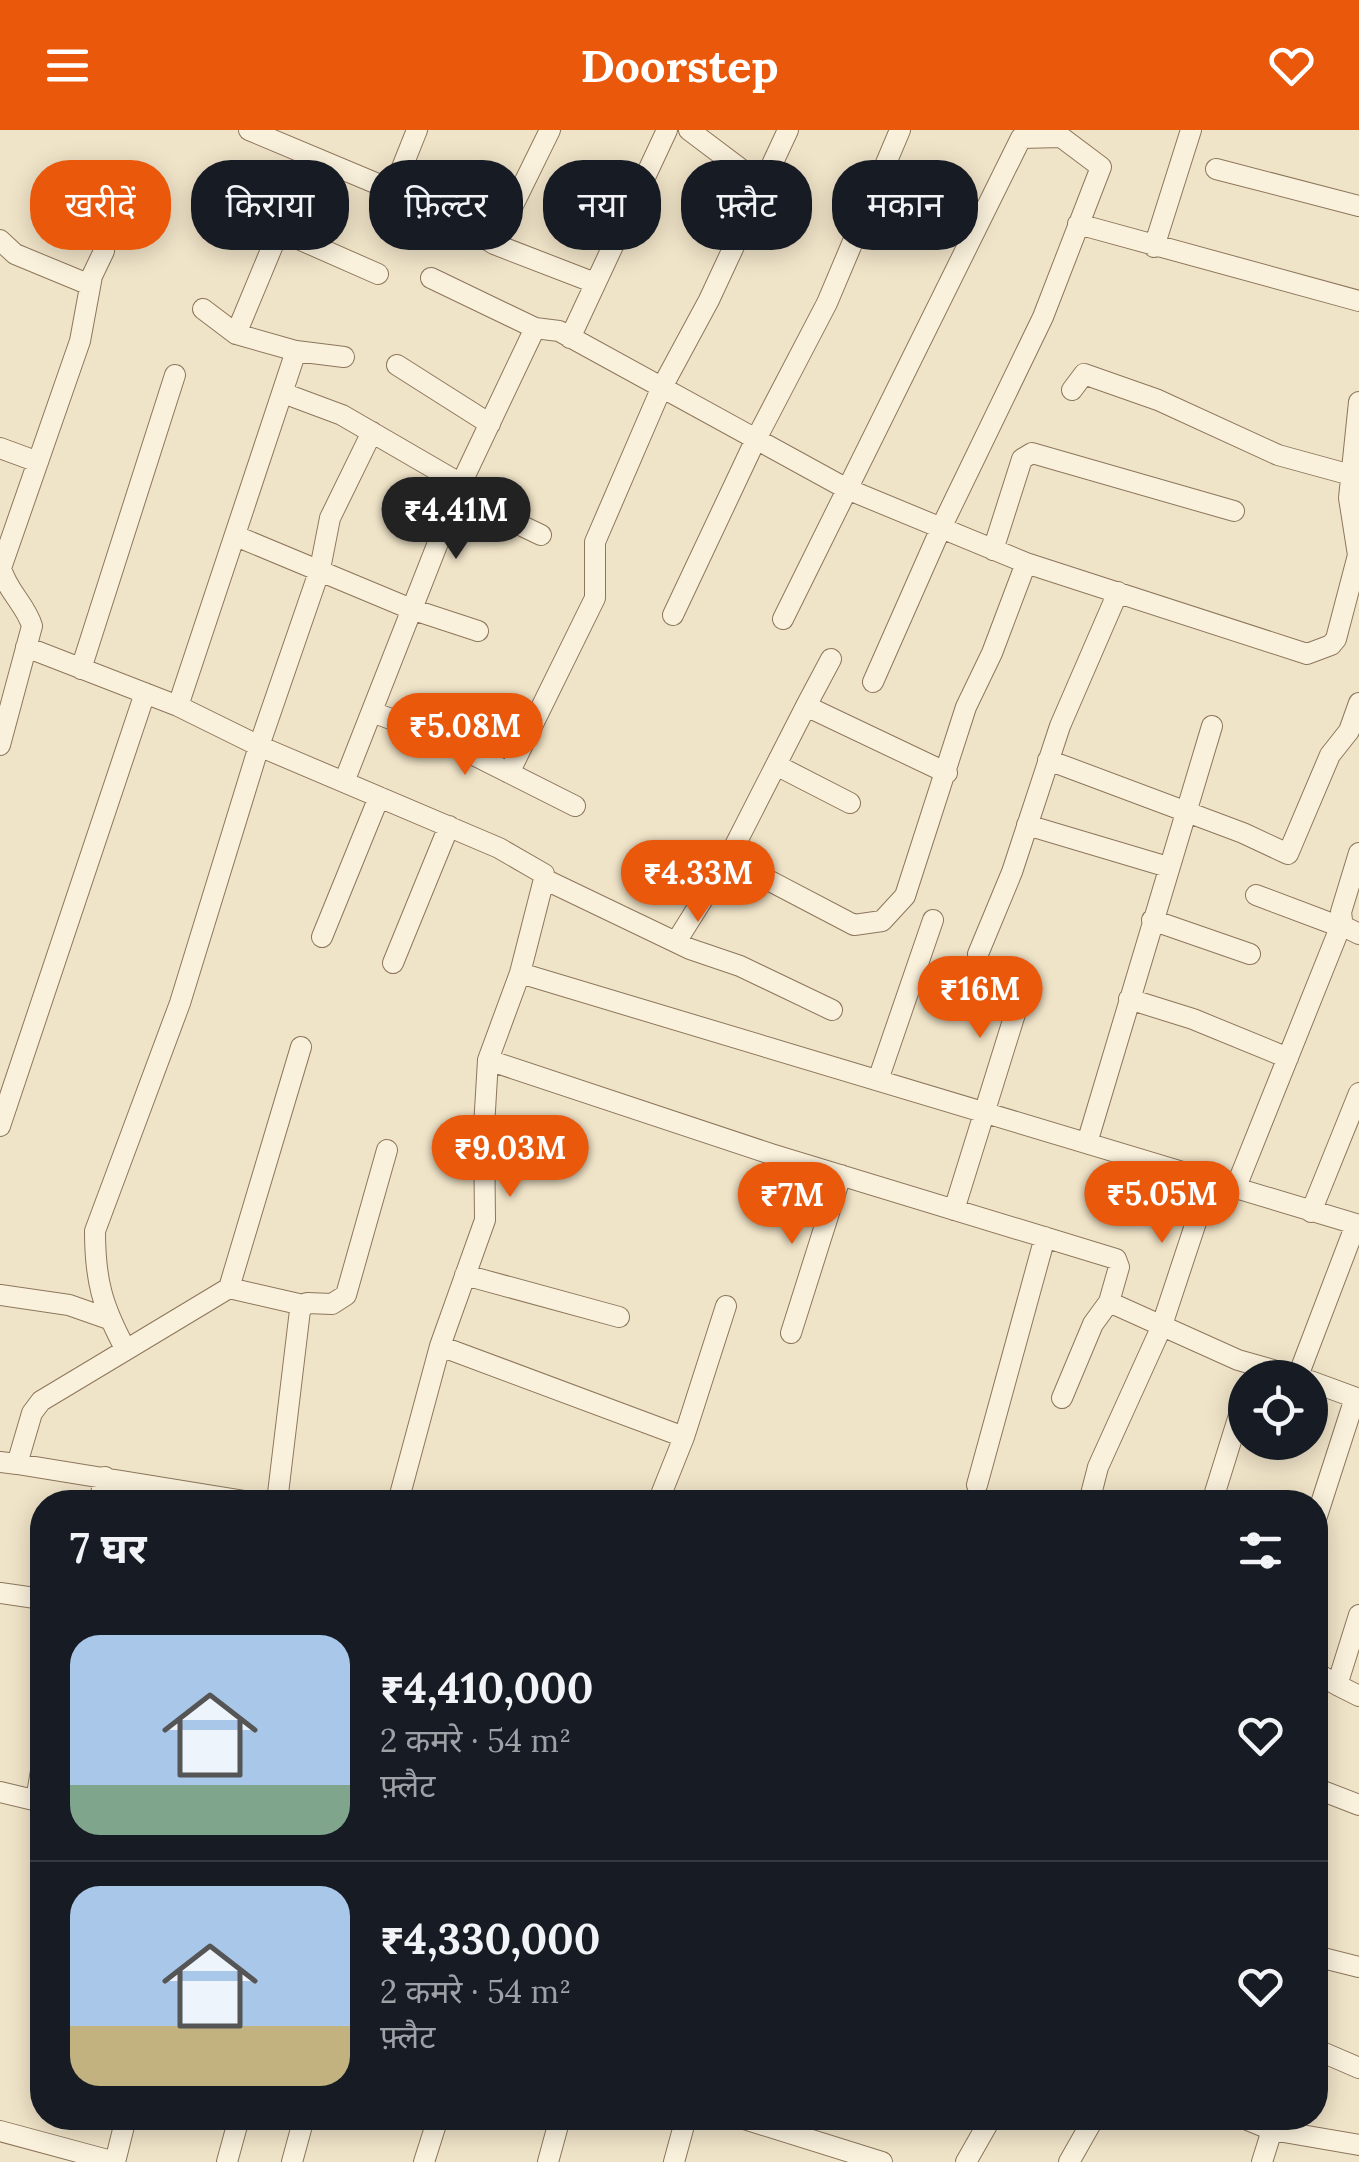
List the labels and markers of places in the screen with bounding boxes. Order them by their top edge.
pin: ₹4.41M [375,477,537,562]
pin: ₹5.08M [384,693,546,778]
pin: ₹4.33M [617,840,779,925]
pin: ₹16M [921,956,1039,1041]
pin: ₹9.03M [429,1115,591,1200]
pin: ₹5.05M [1081,1161,1243,1246]
pin: ₹7M [744,1162,840,1247]

